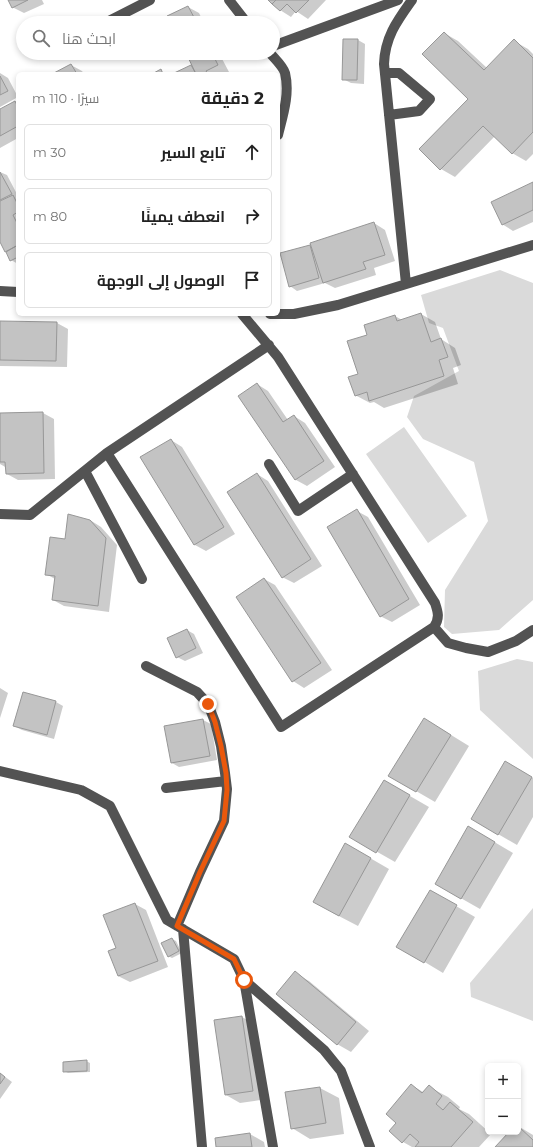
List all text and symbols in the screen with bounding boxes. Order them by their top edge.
search box [16,16,280,60]
icon: search [30,27,52,49]
text: ابحث هنا [62,29,116,48]
text: 2 دقيقة [201,88,264,108]
text: سيرًا · 110 m [32,90,99,106]
icon: ahead [241,141,263,163]
text: تابع السير [161,143,225,162]
text: 30 m [33,144,66,160]
icon: right [241,205,263,227]
text: انعطف يمينًا [141,207,225,226]
text: 80 m [33,208,67,224]
icon: arrive [241,269,263,291]
text: الوصول إلى الوجهة [97,271,225,290]
route end [199,695,217,713]
route start [235,971,253,989]
map controls [485,1063,521,1135]
button: + [485,1063,521,1099]
button: − [485,1099,521,1135]

